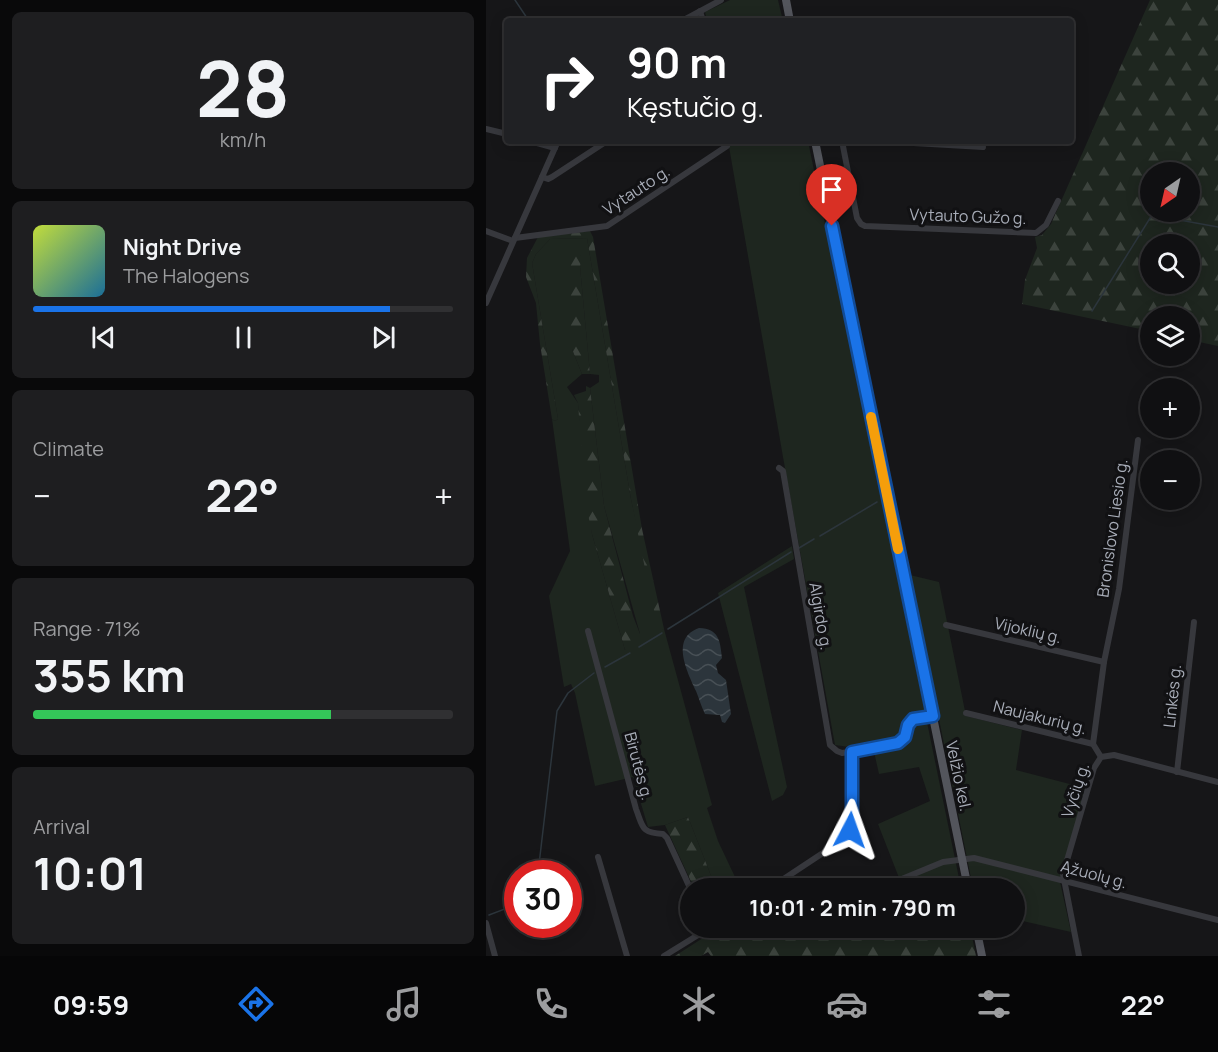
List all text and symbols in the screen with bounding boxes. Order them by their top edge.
text: 90 m [627,33,727,91]
text: 28 [196,34,290,140]
icon: right [528,42,606,120]
text: Kęstučio g. [627,88,764,125]
text: km/h [220,126,266,153]
street label: Vytauto g. [598,160,674,220]
north arrow [1140,162,1200,222]
map controls [1140,162,1200,510]
pin [806,164,857,226]
icon: arrive [815,173,848,206]
street label: Vytauto Gužo g. [909,203,1027,229]
text: Night Drive [123,232,242,262]
button: search [1140,234,1200,294]
text: The Halogens [123,262,249,289]
button: layers [1140,306,1200,366]
icon: previous [87,321,120,354]
icon: pause [227,321,260,354]
icon: next [367,321,400,354]
button: + [1140,378,1200,438]
text: Climate [33,435,104,462]
button: − [1140,450,1200,510]
street label: Bronislovo Liesio g. [1091,457,1133,599]
text: 22° [205,464,279,526]
text: − [33,473,51,518]
text: + [434,473,453,518]
street label: Algirdo g. [804,580,838,652]
street label: Vijoklių g. [992,612,1064,648]
text: Range · 71% [33,615,141,642]
text: 355 km [33,644,186,706]
street label: Linkės g. [1158,663,1186,729]
street label: Naujakurių g. [991,695,1089,739]
street label: Birutės g. [619,729,659,803]
street label: Velžio kel. [941,739,977,813]
street label: Vyčių g. [1056,760,1094,820]
position arrow [818,798,882,862]
text: Arrival [33,813,90,840]
text: 10:01 [33,842,147,904]
street label: Ąžuolų g. [1059,855,1129,893]
speed limit sign: 30 [504,860,582,938]
text: 10:01 · 2 min · 790 m [749,893,956,923]
icon: directions [235,983,277,1025]
icon: music [383,983,425,1025]
icon: phone [530,983,572,1025]
icon: climate [678,983,720,1025]
icon: car [826,983,868,1025]
icon: filters [973,983,1015,1025]
text: 09:59 [53,986,129,1023]
text: 22° [1121,986,1165,1023]

